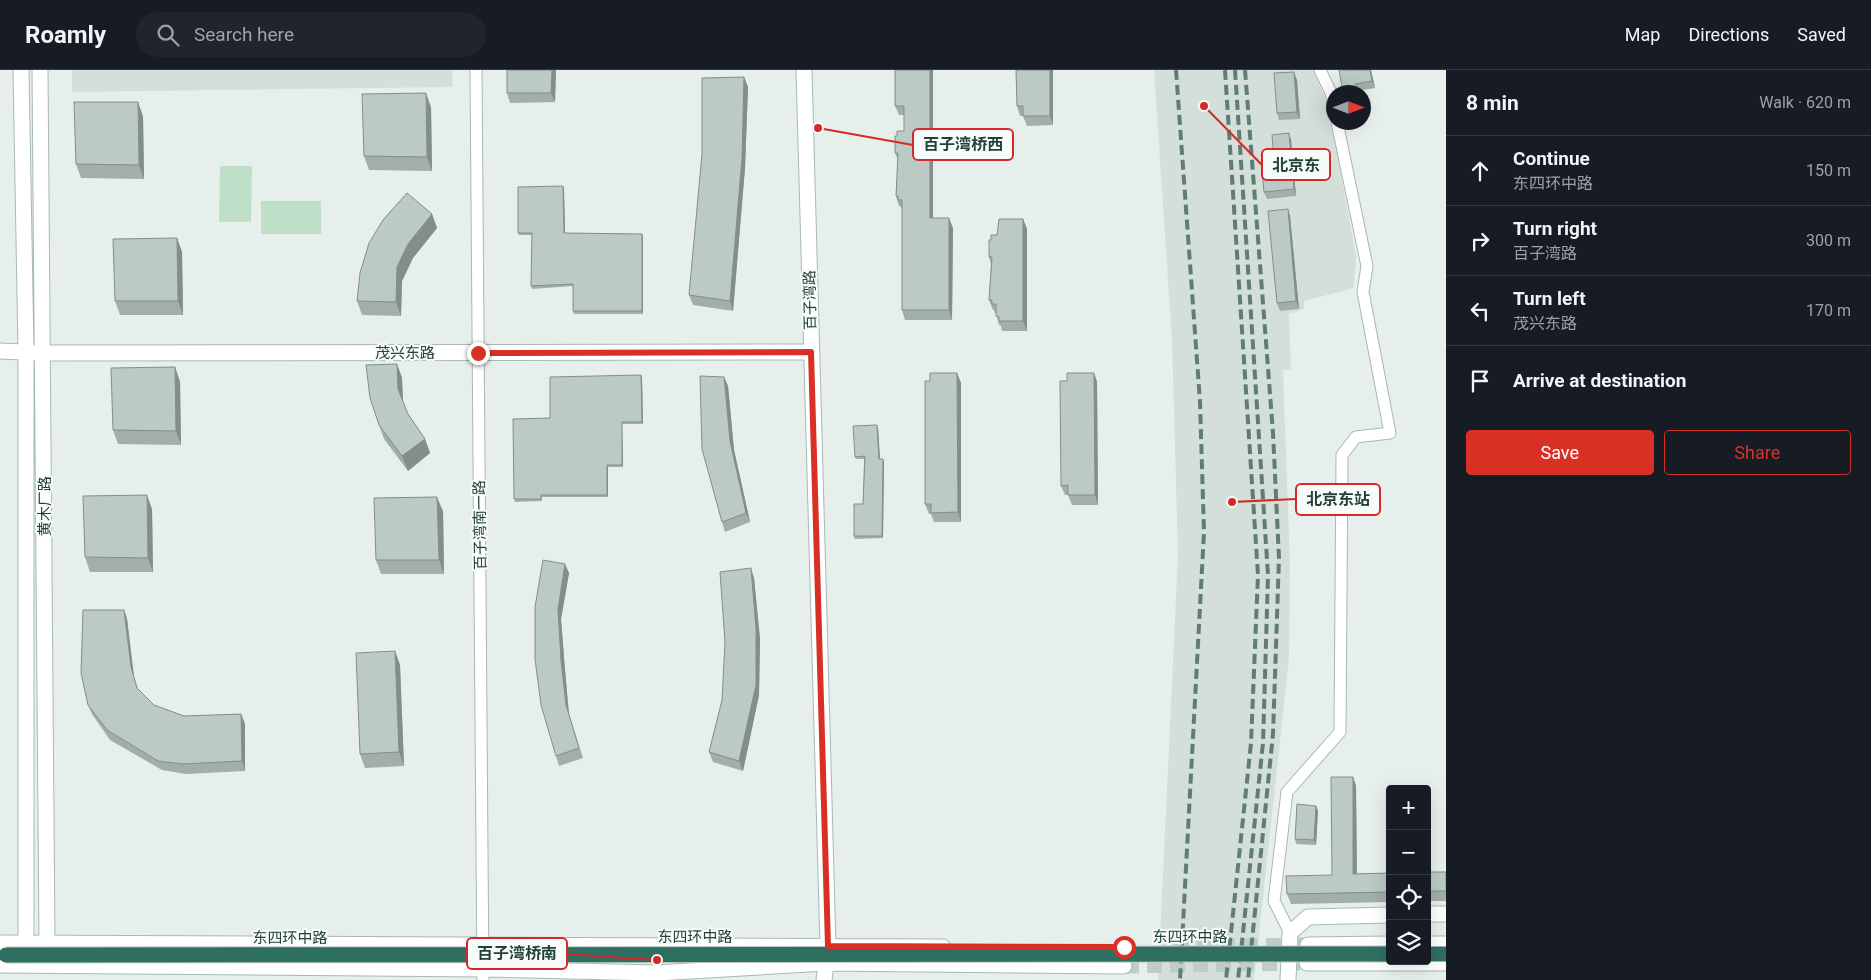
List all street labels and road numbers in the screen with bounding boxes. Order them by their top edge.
street label: 百子湾路 [800,270,820,330]
street label: 茂兴东路 [375,344,435,362]
street label: 黄木厂路 [36,476,54,536]
street label: 百子湾南一路 [470,480,490,570]
street label: 东四环中路 [657,928,733,946]
street label: 东四环中路 [1152,928,1228,946]
street label: 东四环中路 [252,929,328,947]

